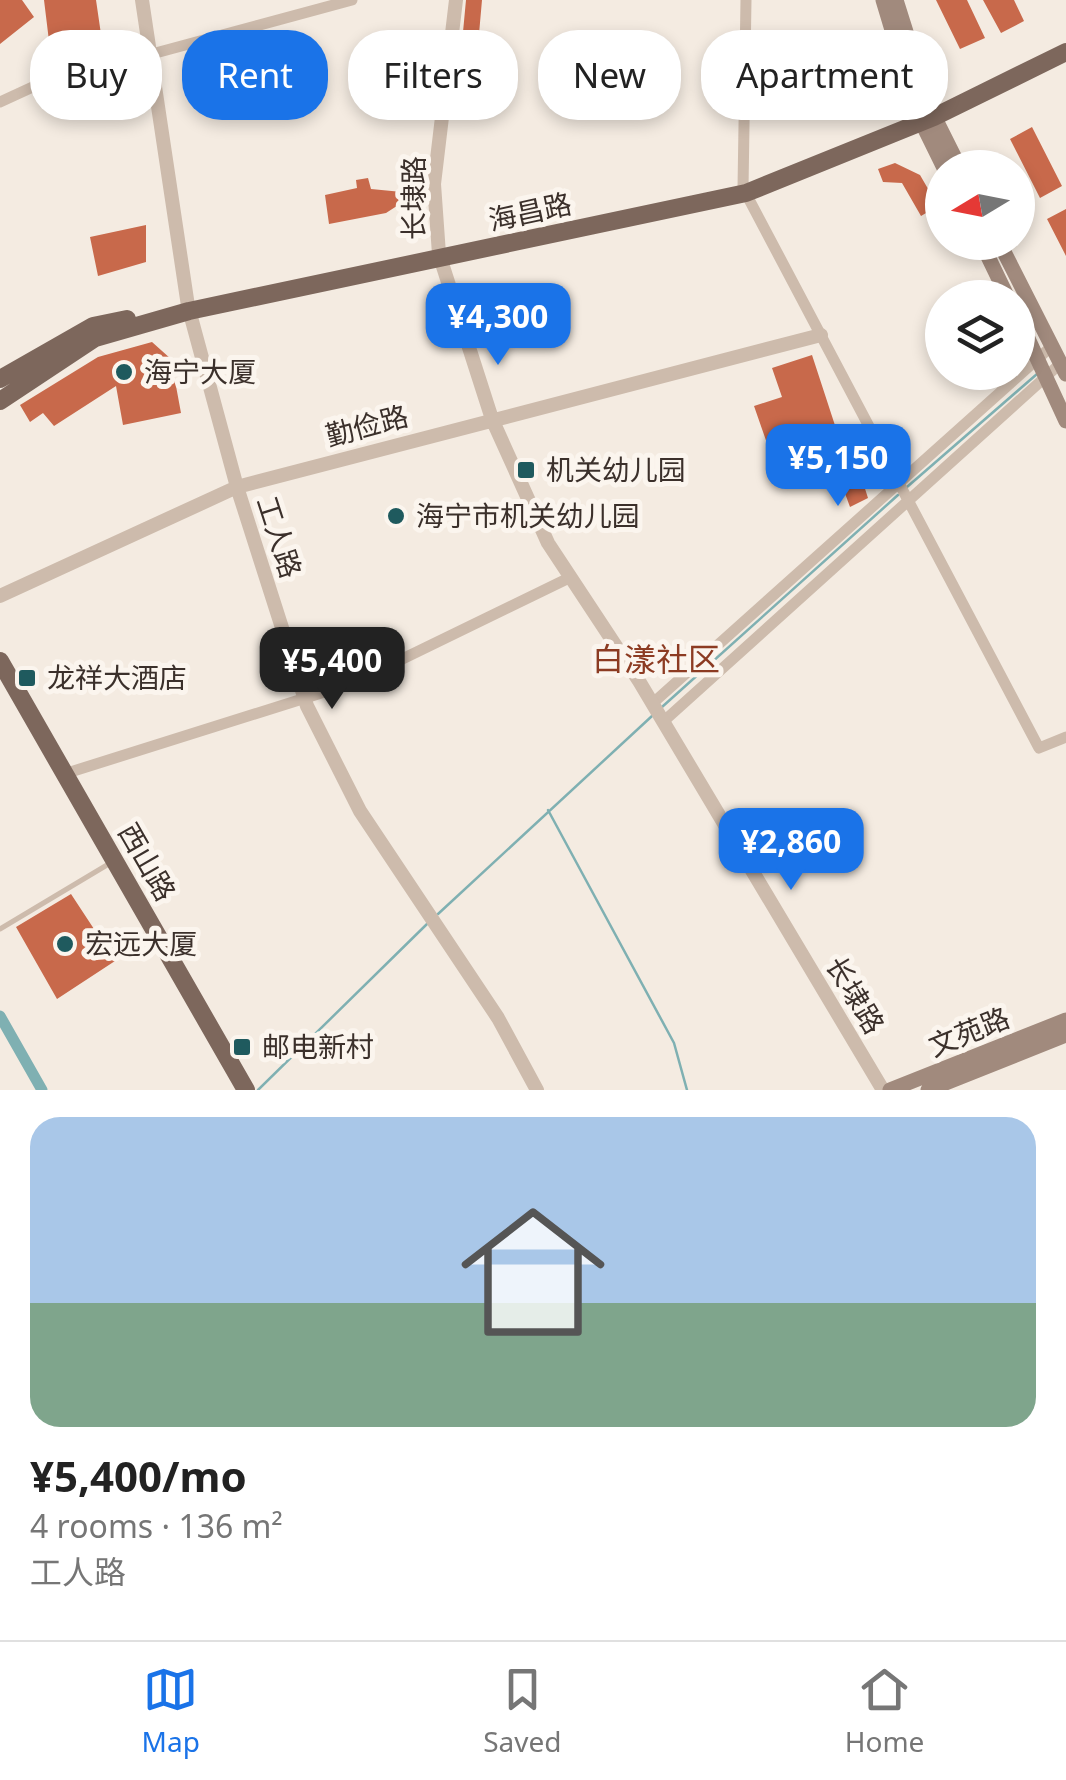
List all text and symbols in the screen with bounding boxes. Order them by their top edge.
chip: Buy [30,30,162,120]
chip: Rent [182,30,328,120]
chip: Filters [348,30,518,120]
chip: New [538,30,681,120]
chip: Apartment [701,30,948,120]
north arrow [925,150,1035,260]
map controls [925,150,1035,390]
street label: 长埭路 [394,156,432,240]
street label: 海昌路 [485,184,575,238]
button: layers [925,280,1035,390]
pin: ¥4,300 [417,283,579,368]
text: ¥4,300 [448,294,548,337]
place label: 海宁大厦 [144,352,256,390]
marker: 海宁大厦 [113,361,135,383]
street label: 勤俭路 [321,396,412,454]
pin: ¥5,150 [757,424,919,509]
text: ¥5,150 [788,435,888,478]
place label: 机关幼儿园 [546,450,686,488]
marker: 机关幼儿园 [515,459,537,481]
street label: 工人路 [249,491,311,583]
place label: 海宁市机关幼儿园 [416,496,640,534]
marker: 海宁市机关幼儿园 [385,505,407,527]
pin: ¥5,400 [251,627,413,712]
district label: 白漾社区 [592,637,720,680]
text: ¥5,400 [282,638,382,681]
place label: 龙祥大酒店 [47,658,187,696]
marker: 龙祥大酒店 [16,667,38,689]
pin: ¥2,860 [710,808,872,893]
street label: 西山路 [110,816,185,907]
text: ¥2,860 [741,819,841,862]
place label: 宏远大厦 [85,924,197,962]
marker: 宏远大厦 [54,933,76,955]
street label: 长埭路 [818,949,894,1040]
street label: 文苑路 [923,998,1015,1064]
place label: 邮电新村 [262,1027,374,1065]
marker: 邮电新村 [231,1036,253,1058]
icon: home [443,1182,623,1362]
text: ¥5,400/mo [30,1447,247,1504]
text: 4 rooms · 136 m² [30,1504,283,1547]
text: 工人路 [30,1550,126,1593]
tab: Map [142,1662,200,1760]
tab: Saved [483,1662,561,1760]
tab: Home [845,1662,924,1760]

